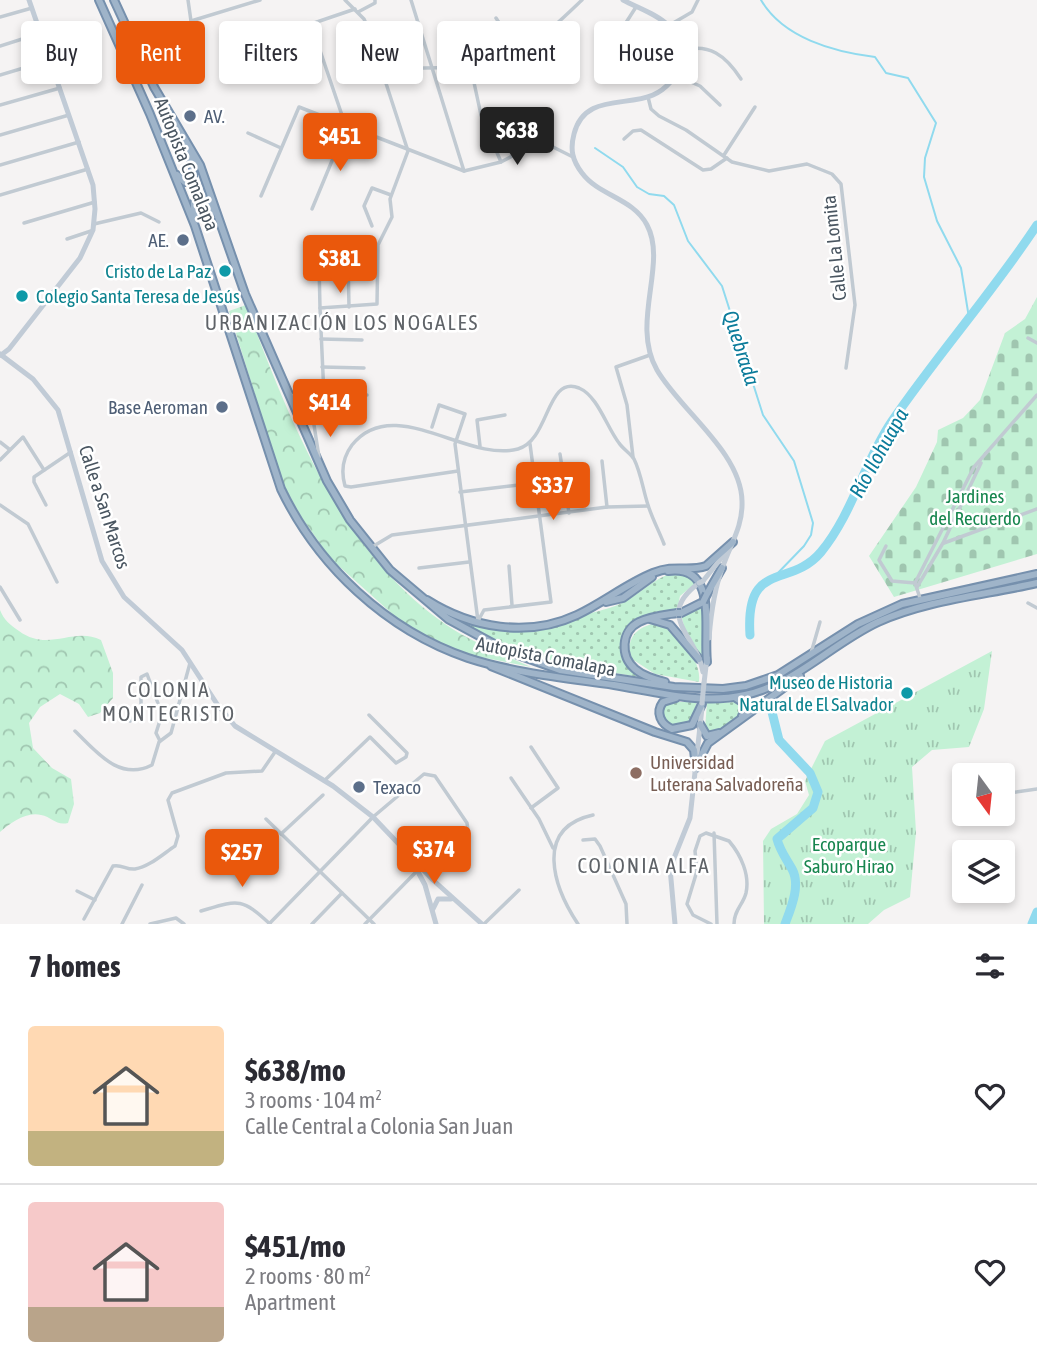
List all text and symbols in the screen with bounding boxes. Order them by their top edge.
chip: Buy [21,21,102,84]
chip: Rent [116,21,205,84]
chip: Filters [219,21,322,84]
chip: New [336,21,423,84]
chip: Apartment [437,21,580,84]
chip: House [594,21,698,84]
street label: Autopista Comalapa [150,94,224,234]
place label: AV. [204,105,225,127]
marker: AV. [182,108,198,124]
pin: $638 [476,108,558,167]
pin: $451 [299,114,381,173]
text: $638 [496,117,538,143]
text: $451 [319,123,361,149]
street label: Calle La Lomita [818,194,850,302]
place label: AE. [148,229,169,251]
marker: AE. [175,232,191,248]
pin: $381 [299,236,381,295]
text: $381 [319,245,361,271]
place label: Cristo de La Paz [105,260,211,282]
marker: Cristo de La Paz [217,263,233,279]
place label: Colegio Santa Teresa de Jesús [36,285,240,307]
marker: Colegio Santa Teresa de Jesús [14,288,30,304]
water label: Quebrada [719,307,765,388]
district label: URBANIZACIÓN LOS NOGALES [205,310,479,334]
pin: $414 [289,380,371,439]
text: $414 [309,389,351,415]
place label: Base Aeroman [108,396,208,418]
marker: Base Aeroman [214,399,230,415]
water label: Río Ilohuapa [844,403,913,501]
street label: Calle a San Marcos [75,443,135,572]
pin: $337 [512,462,594,522]
text: $337 [532,472,574,498]
park label: Jardines del Recuerdo [929,485,1021,529]
street label: Autopista Comalapa [474,632,618,680]
place label: Museo de Historia Natural de El Salvador [739,671,893,715]
district label: COLONIA MONTECRISTO [102,677,236,725]
marker: Museo de Historia Natural de El Salvador [899,685,915,701]
place label: Universidad Luterana Salvadoreña [650,751,804,795]
north arrow [952,763,1015,826]
map controls [952,763,1015,903]
marker: Universidad Luterana Salvadoreña [628,765,644,781]
place label: Texaco [373,776,421,798]
marker: Texaco [351,779,367,795]
pin: $374 [393,826,475,886]
pin: $257 [201,830,283,889]
park label: Ecoparque Saburo Hirao [804,833,894,877]
text: $374 [413,836,455,862]
text: $257 [221,839,263,865]
button: layers [952,840,1015,903]
district label: COLONIA ALFA [578,853,710,877]
icon: filters [971,947,1009,985]
text: 7 homes [28,949,121,983]
text: $638/mo [245,1053,346,1087]
icon: home [84,1054,168,1138]
icon: heart [971,1077,1009,1115]
text: 3 rooms · 104 m² [245,1087,382,1113]
text: Calle Central a Colonia San Juan [245,1113,513,1139]
text: $451/mo [245,1229,346,1263]
icon: home [84,1230,168,1314]
icon: heart [971,1253,1009,1291]
text: 2 rooms · 80 m² [245,1263,371,1289]
text: Apartment [245,1289,336,1315]

